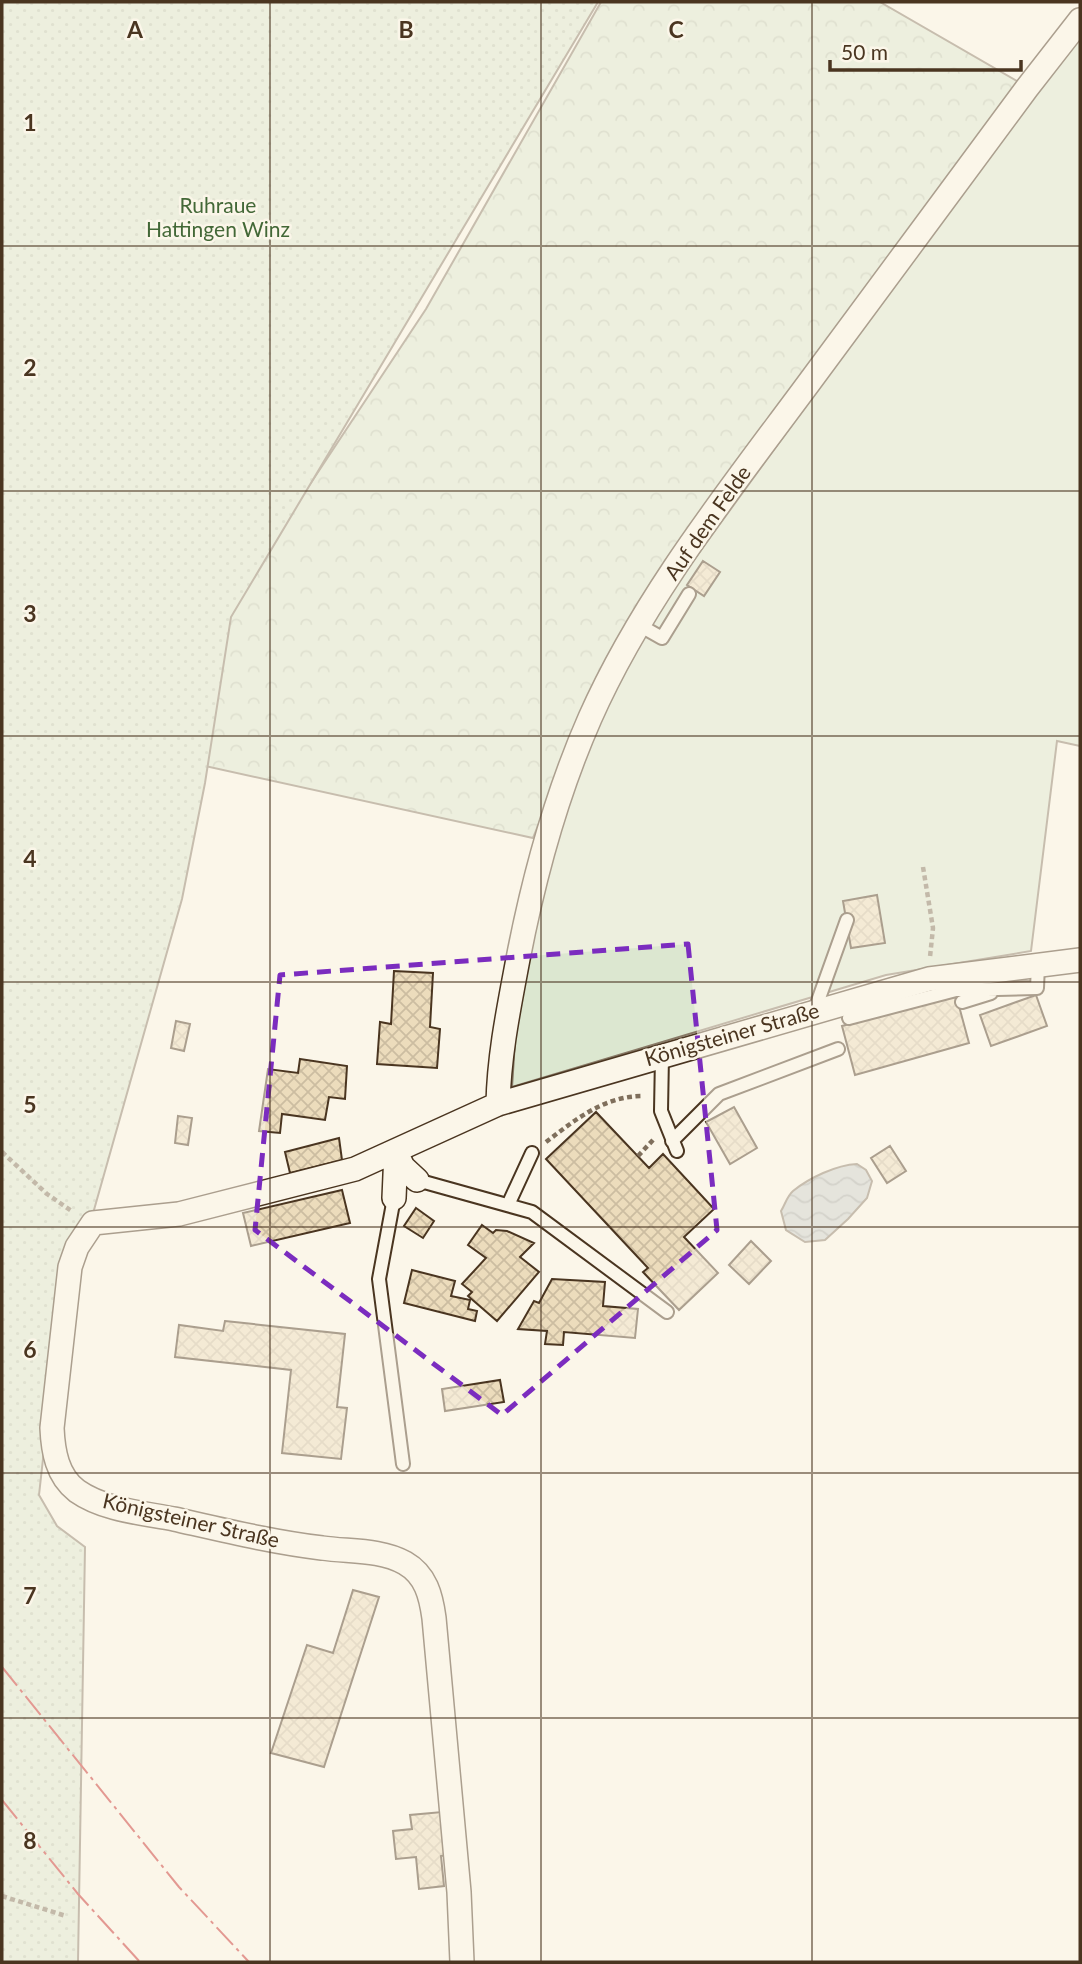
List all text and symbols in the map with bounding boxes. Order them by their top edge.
text: A [126,15,144,43]
text: B [398,15,414,43]
text: C [668,15,684,43]
scale bar [830,28,1021,72]
text: 50 m [841,39,888,64]
text: 1 [23,108,37,136]
park label: Ruhraue Hattingen Winz [146,192,290,241]
text: 2 [23,353,37,381]
street label: Auf dem Felde [658,460,755,584]
text: 3 [23,599,37,627]
text: 4 [23,844,37,872]
street label: Königsteiner Straße [641,997,822,1070]
text: 5 [23,1090,37,1118]
text: 6 [23,1335,37,1363]
street label: Königsteiner Straße [101,1487,282,1552]
text: 7 [23,1581,37,1609]
text: 8 [23,1826,37,1854]

